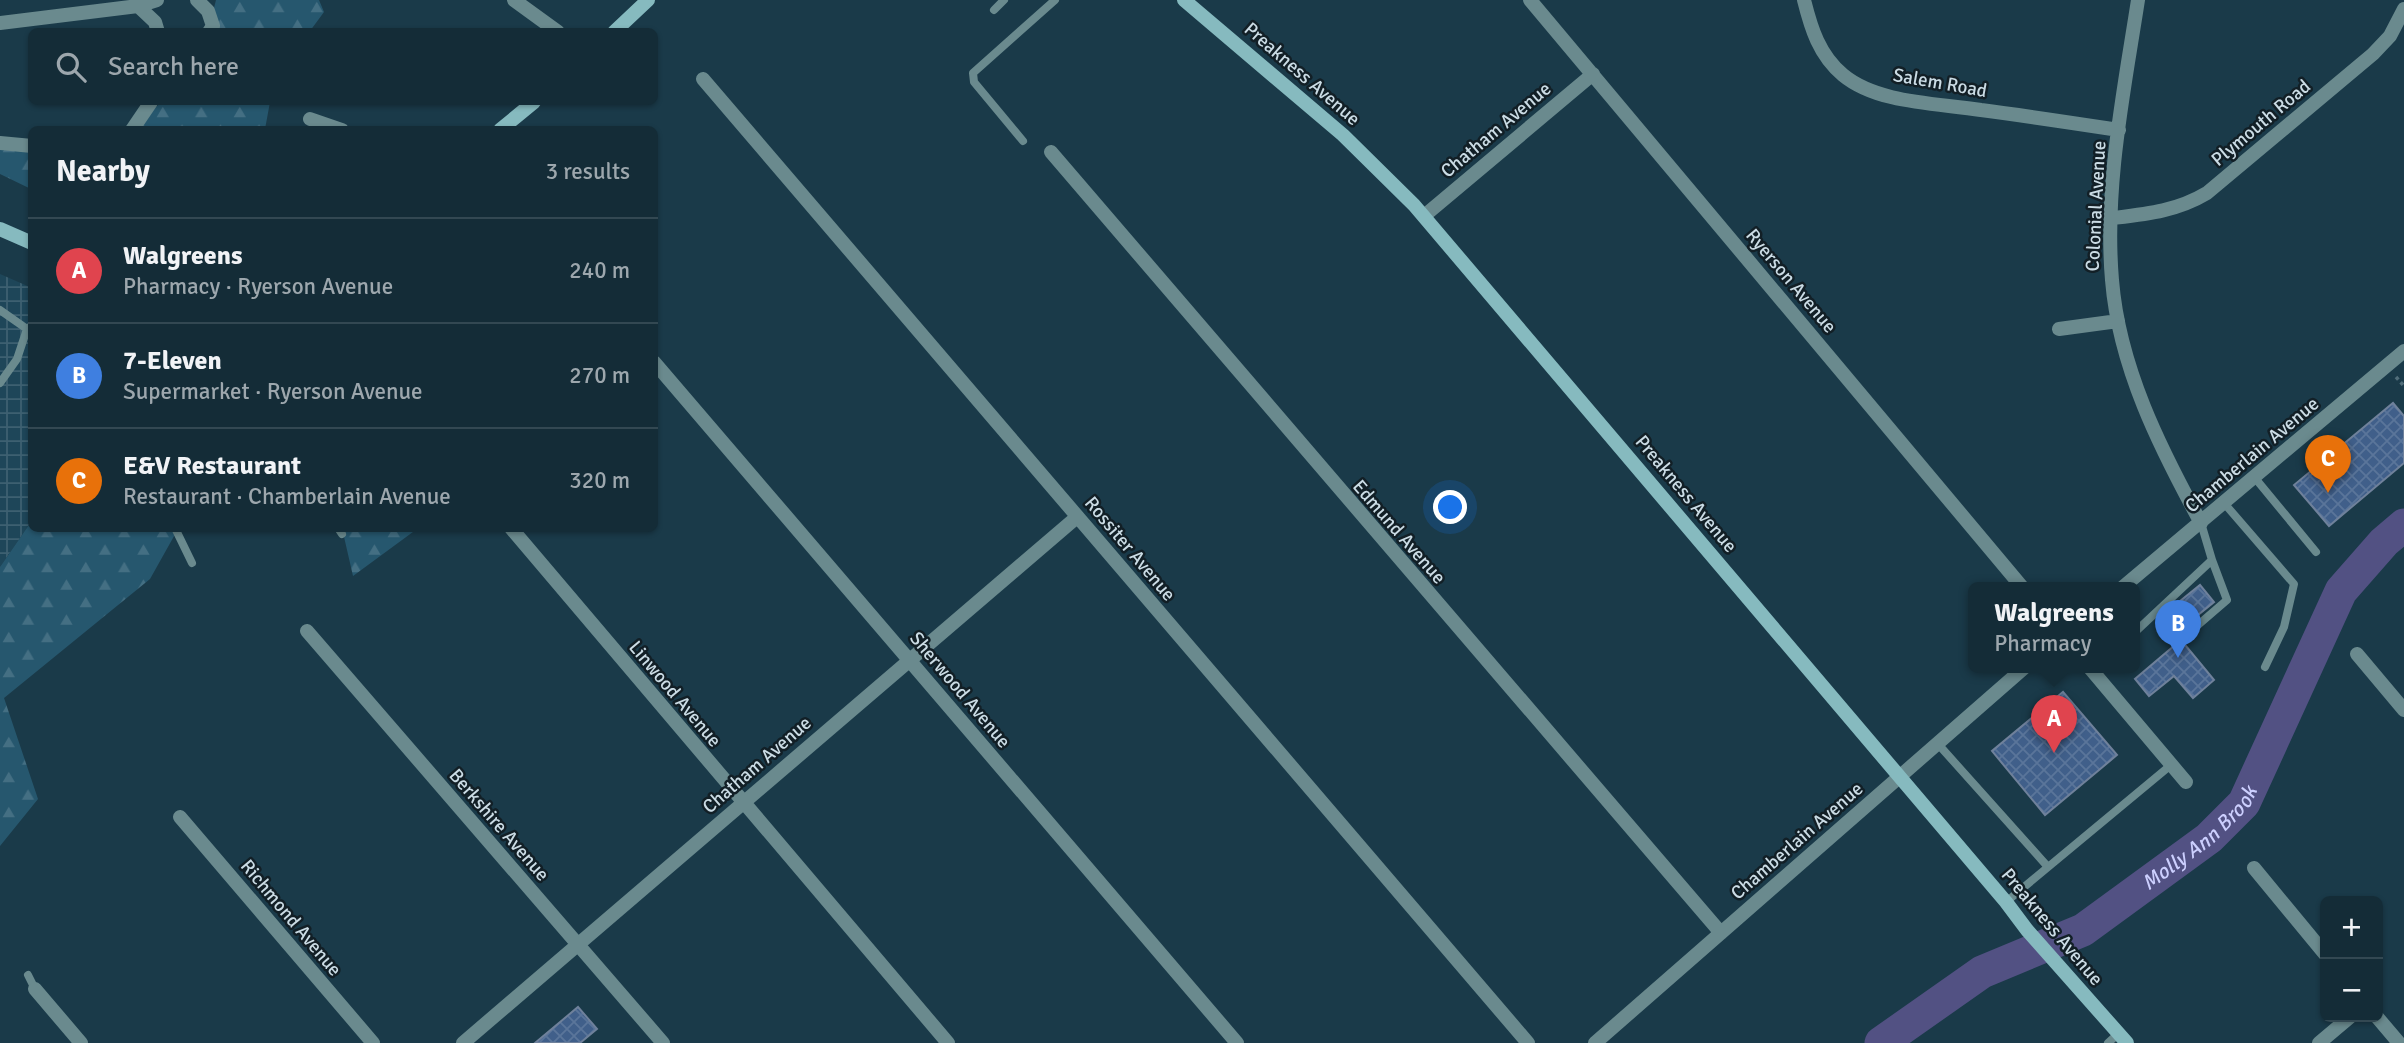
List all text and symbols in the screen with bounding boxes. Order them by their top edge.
street label: Preakness Avenue [1239,17,1365,131]
search box [28,28,658,105]
icon: search [52,48,90,86]
text: Search here [108,51,239,83]
street label: Salem Road [1891,63,1989,103]
street label: Plymouth Road [2206,75,2316,171]
street label: Chatham Avenue [1436,77,1556,183]
street label: Colonial Avenue [2081,140,2111,272]
text: Nearby [56,153,150,190]
text: 3 results [546,157,630,186]
street label: Ryerson Avenue [1740,224,1842,338]
text: Walgreens [123,240,242,272]
text: A [72,256,86,285]
text: 240 m [569,256,630,285]
text: Pharmacy · Ryerson Avenue [123,272,393,301]
text: 7-Eleven [123,345,222,377]
text: B [72,361,86,390]
text: 270 m [569,361,630,390]
text: Supermarket · Ryerson Avenue [123,377,423,406]
street label: Chamberlain Avenue [2180,392,2324,518]
street label: Preakness Avenue [1630,430,1742,558]
pin: C [2305,435,2351,493]
text: E&V Restaurant [123,450,301,482]
text: C [72,466,86,495]
text: 320 m [569,466,630,495]
street label: Edmund Avenue [1347,475,1451,589]
text: Restaurant · Chamberlain Avenue [123,482,451,511]
your location [1433,490,1467,524]
street label: Rossiter Avenue [1079,492,1181,606]
popup [1968,582,2140,673]
text: Walgreens [1994,597,2114,629]
pin: B [2155,600,2201,658]
street label: Sherwood Avenue [904,627,1016,753]
text: Pharmacy [1994,629,2091,658]
street label: Linwood Avenue [623,636,727,752]
pin: A [2031,695,2077,753]
street label: Chatham Avenue [698,711,816,819]
street label: Berkshire Avenue [444,764,554,886]
street label: Chamberlain Avenue [1726,777,1868,905]
water label: Molly Ann Brook [2137,780,2264,896]
street label: Richmond Avenue [235,855,347,981]
street label: Preakness Avenue [1996,863,2108,991]
map controls [2320,896,2383,1022]
button: + [2320,896,2383,959]
button: − [2320,959,2383,1022]

